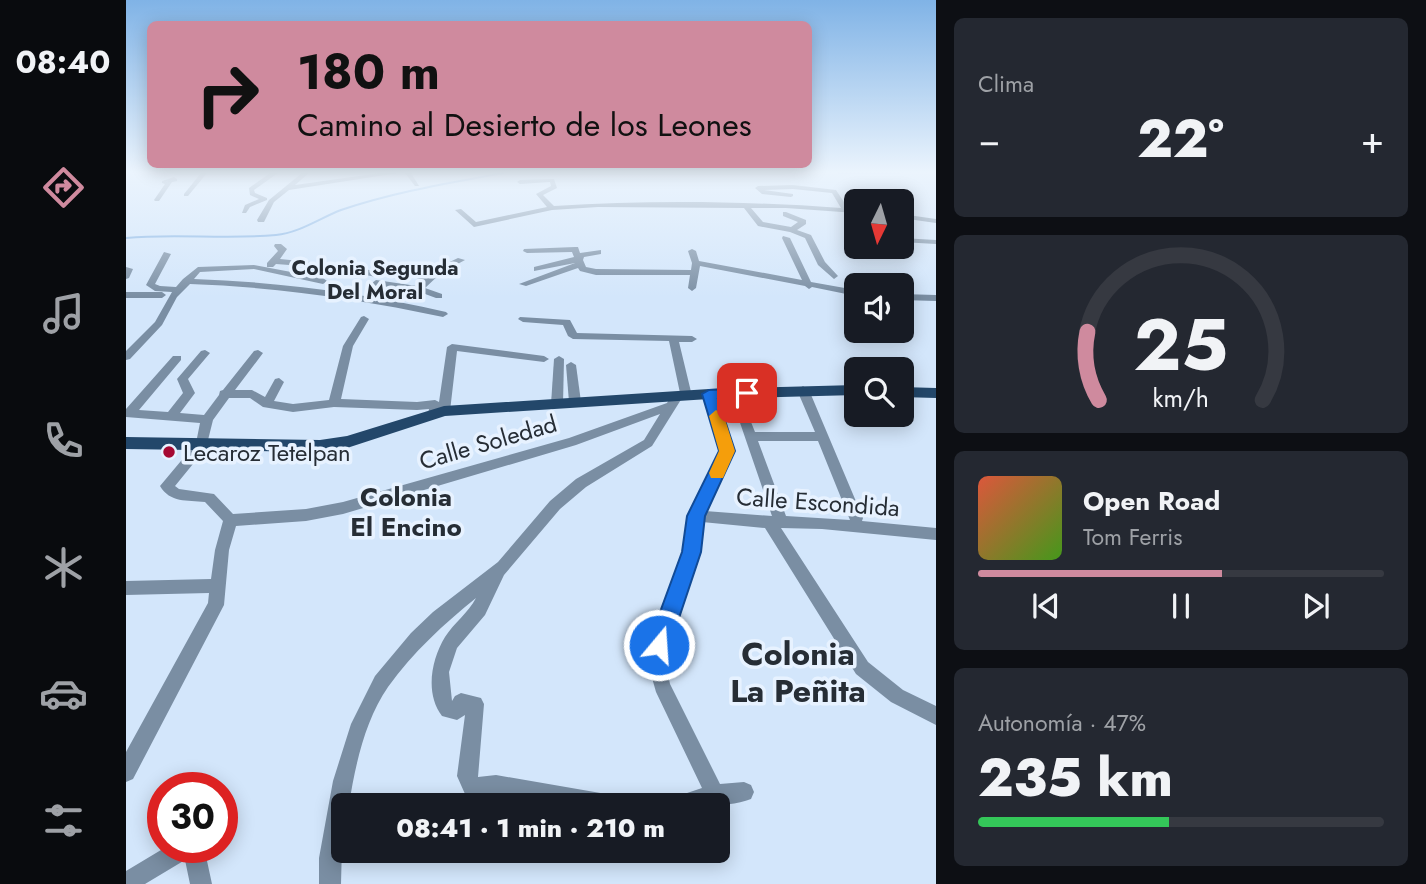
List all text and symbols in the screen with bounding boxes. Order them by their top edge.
text: 180 m [297,37,440,107]
text: 08:40 [15,39,111,85]
icon: right [182,49,273,140]
text: Clima [978,67,1034,101]
text: 22° [1137,101,1224,177]
text: Camino al Desierto de los Leones [297,102,752,148]
text: − [978,112,1000,167]
text: + [1361,112,1384,167]
icon: directions [39,163,88,212]
north arrow [844,189,914,259]
map controls [844,189,914,427]
district label: Colonia Segunda Del Moral [291,253,459,307]
button: sound [844,273,914,343]
icon: music [39,289,88,338]
text: 25 [1134,292,1228,397]
button: search [844,357,914,427]
pin [717,363,777,423]
icon: arrive [728,374,766,412]
text: km/h [1153,380,1209,416]
street label: Calle Soledad [415,406,561,478]
icon: phone [39,416,88,465]
place label: Lecaroz Tetelpan [183,435,351,470]
marker: Lecaroz Tetelpan [161,444,177,460]
district label: Colonia El Encino [350,478,462,546]
street label: Calle Escondida [735,479,901,525]
text: Open Road [1083,482,1220,520]
text: Tom Ferris [1083,520,1182,554]
icon: climate [39,543,88,592]
icon: previous [1027,587,1065,625]
icon: pause [1162,587,1200,625]
icon: next [1297,587,1335,625]
position arrow [622,608,696,682]
district label: Colonia La Peñita [730,631,866,714]
icon: car [39,669,88,718]
text: Autonomía · 47% [978,706,1146,740]
text: 235 km [978,740,1173,816]
speed limit sign: 30 [147,772,238,863]
icon: filters [39,796,88,845]
text: 08:41 · 1 min · 210 m [396,809,665,847]

